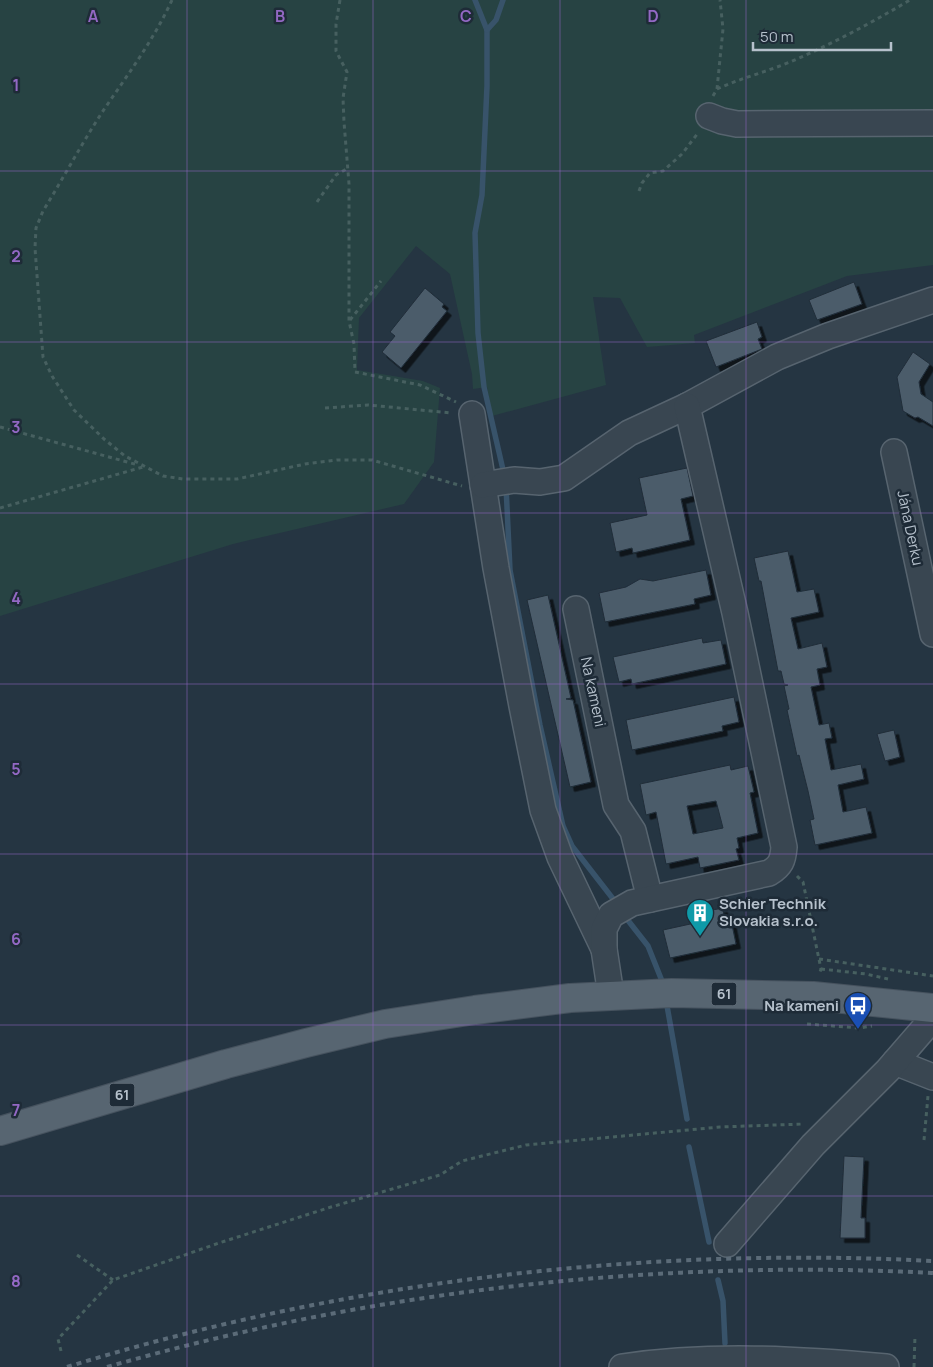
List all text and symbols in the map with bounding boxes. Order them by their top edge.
text: A [88,5,99,27]
text: B [275,5,285,27]
text: C [460,5,472,27]
text: D [647,5,659,27]
scale bar [753,20,890,52]
text: 50 m [760,26,794,47]
text: 1 [12,74,20,96]
text: 2 [11,245,21,267]
text: 3 [11,416,21,438]
street label: Jána Derku [892,488,929,567]
text: 4 [11,587,21,609]
street label: Na kameni [576,655,611,729]
text: 5 [11,758,21,780]
place label: Schier Technik Slovakia s.r.o. [719,893,827,931]
building icon: Schier Technik Slovakia s.r.o. [685,898,715,937]
text: 6 [11,928,21,950]
road number: 61 [712,982,736,1006]
bus stop icon: Na kameni [843,991,873,1030]
place label: Na kameni [764,995,839,1016]
road number: 61 [110,1084,134,1106]
text: 7 [12,1099,20,1121]
text: 8 [11,1270,21,1292]

